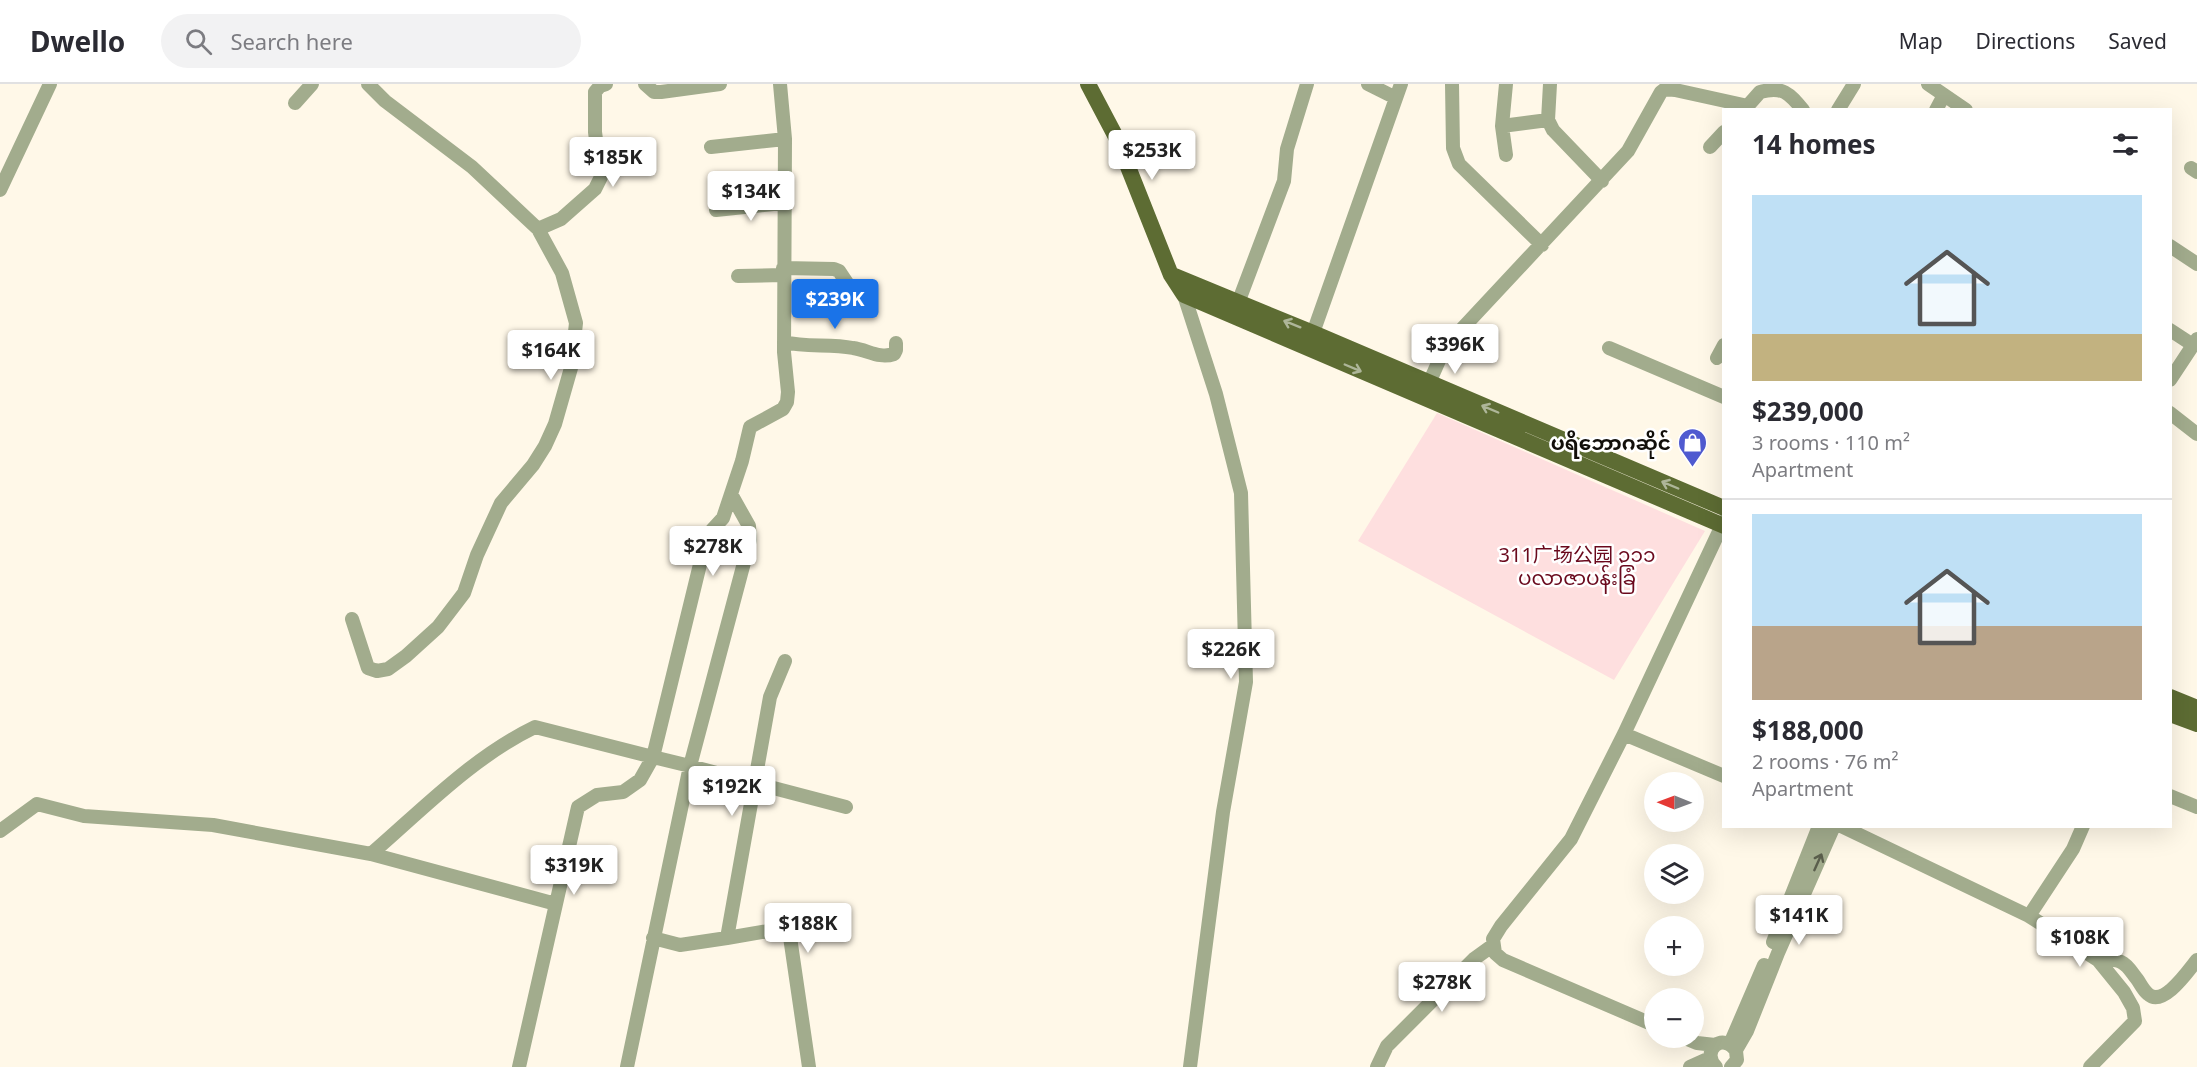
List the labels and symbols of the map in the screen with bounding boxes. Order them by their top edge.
pin: $253K [1110,130,1194,181]
pin: $185K [571,137,655,188]
pin: $134K [709,171,793,222]
pin: $239K [793,279,877,330]
one-way arrow [1283,318,1301,329]
pin: $396K [1413,324,1497,375]
pin: $164K [509,330,593,381]
one-way arrow [1343,363,1362,374]
one-way arrow [1482,403,1500,414]
shop icon: ပရိဘောဂဆိုင် [1676,426,1708,468]
place label: ပရိဘောဂဆိုင် [1551,429,1671,459]
one-way arrow [1661,479,1679,491]
pin: $278K [671,526,755,577]
park label: 311广场公园 ၃၁၁ ပလာဇာပန်းခြံ [1499,541,1655,594]
pin: $226K [1189,629,1273,680]
pin: $192K [690,766,774,817]
north arrow [1644,772,1704,832]
pin: $319K [532,845,616,896]
one-way arrow [1813,853,1824,871]
pin: $141K [1757,895,1841,946]
pin: $188K [766,903,850,954]
pin: $108K [2038,917,2122,968]
pin: $278K [1400,962,1484,1013]

